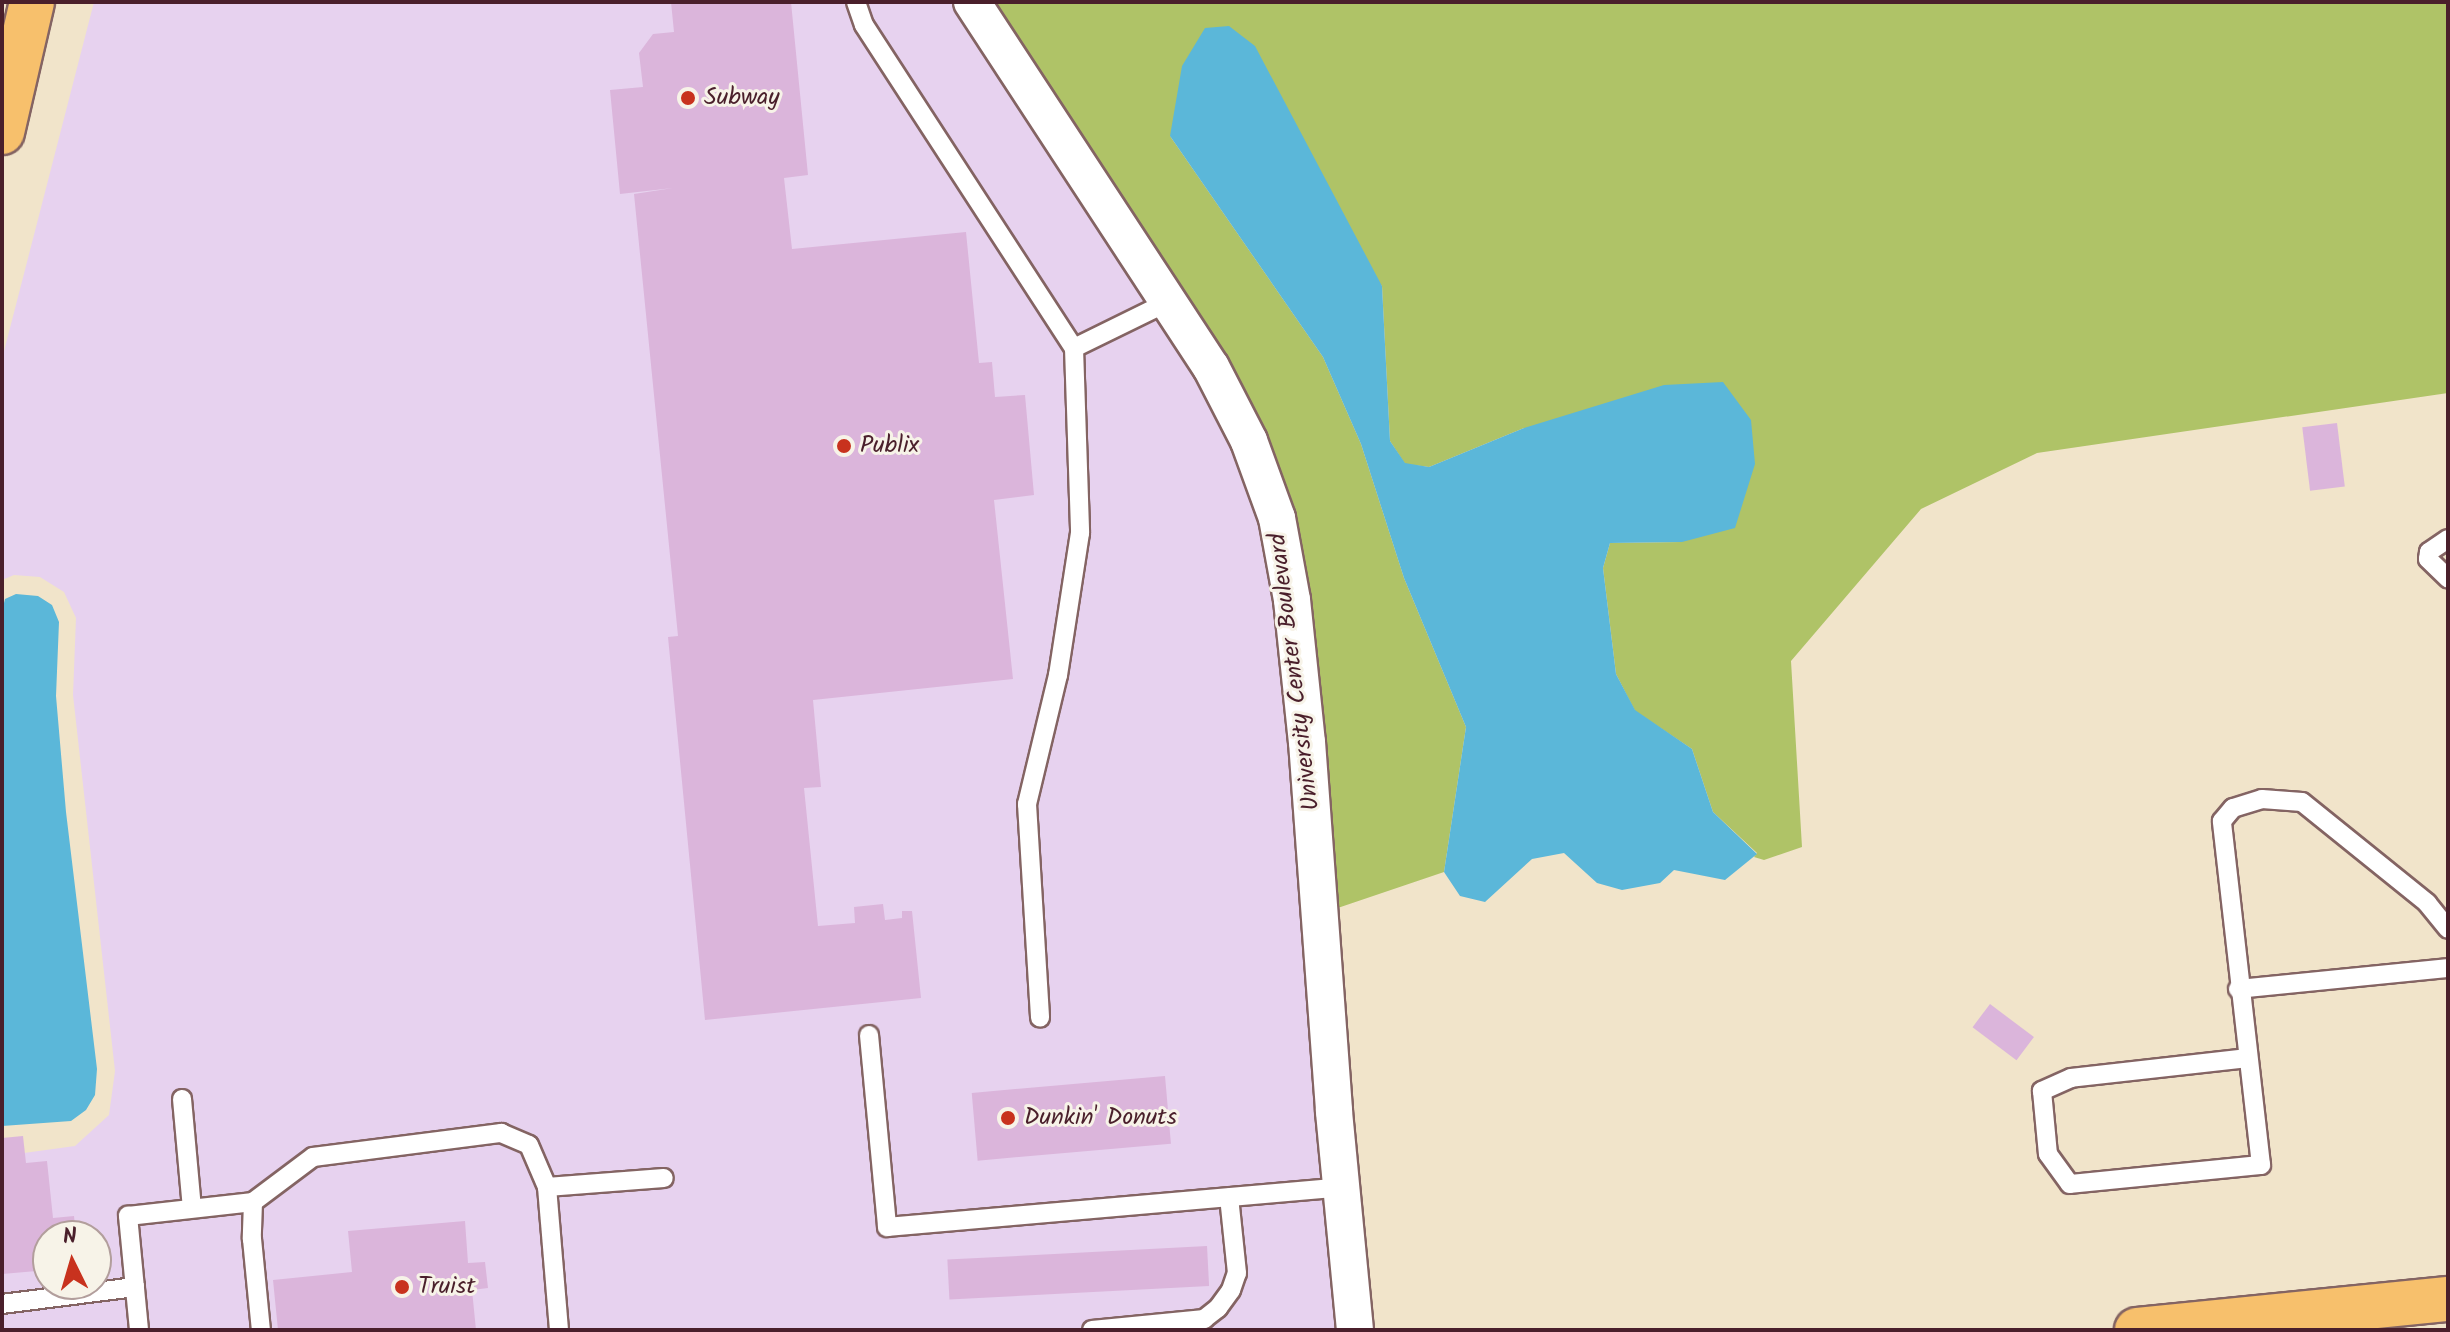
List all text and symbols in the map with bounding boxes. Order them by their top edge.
place label: Subway [704,84,780,112]
marker: Subway [679,89,697,107]
place label: Publix [860,432,919,460]
marker: Publix [835,437,853,455]
street label: University Center Boulevard [1264,532,1326,812]
place label: Dunkin' Donuts [1024,1104,1177,1132]
marker: Dunkin' Donuts [999,1109,1017,1127]
north arrow [32,1220,112,1300]
text: N [62,1220,78,1256]
place label: Truist [418,1273,476,1301]
marker: Truist [393,1278,411,1296]

